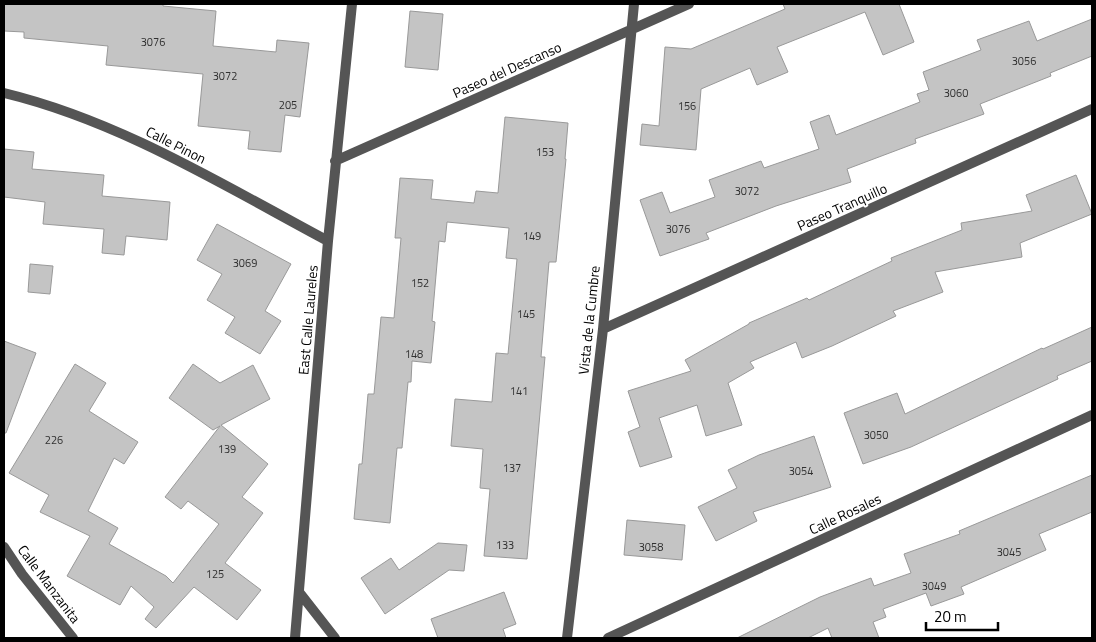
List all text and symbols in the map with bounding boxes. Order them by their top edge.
house number: 3076 [141,34,165,50]
street label: Paseo del Descanso [449,36,565,103]
house number: 3056 [1012,53,1036,69]
house number: 3072 [213,68,237,84]
house number: 3060 [944,85,968,101]
house number: 205 [279,97,297,113]
house number: 156 [678,98,696,114]
street label: Calle Pinon [142,120,210,169]
house number: 153 [536,144,554,160]
street label: Paseo Tranquillo [793,177,890,236]
house number: 3072 [735,183,759,199]
house number: 3076 [666,221,690,237]
house number: 149 [523,228,541,244]
house number: 3069 [233,255,257,271]
street label: East Calle Laureles [292,264,323,376]
street label: Vista de la Cumbre [572,264,605,375]
house number: 152 [411,275,429,291]
house number: 145 [517,306,535,322]
house number: 148 [405,346,423,362]
house number: 141 [510,383,528,399]
house number: 3050 [864,427,888,443]
house number: 226 [45,432,63,448]
house number: 139 [218,441,236,457]
house number: 137 [503,460,521,476]
house number: 3054 [789,463,813,479]
street label: Calle Rosales [805,488,884,539]
house number: 133 [496,537,514,553]
house number: 3058 [639,539,663,555]
street label: Calle Manzanita [13,540,86,627]
house number: 3045 [997,544,1021,560]
house number: 125 [206,566,224,582]
house number: 3049 [922,578,946,594]
scale bar [926,600,998,632]
text: 20 m [934,605,967,628]

